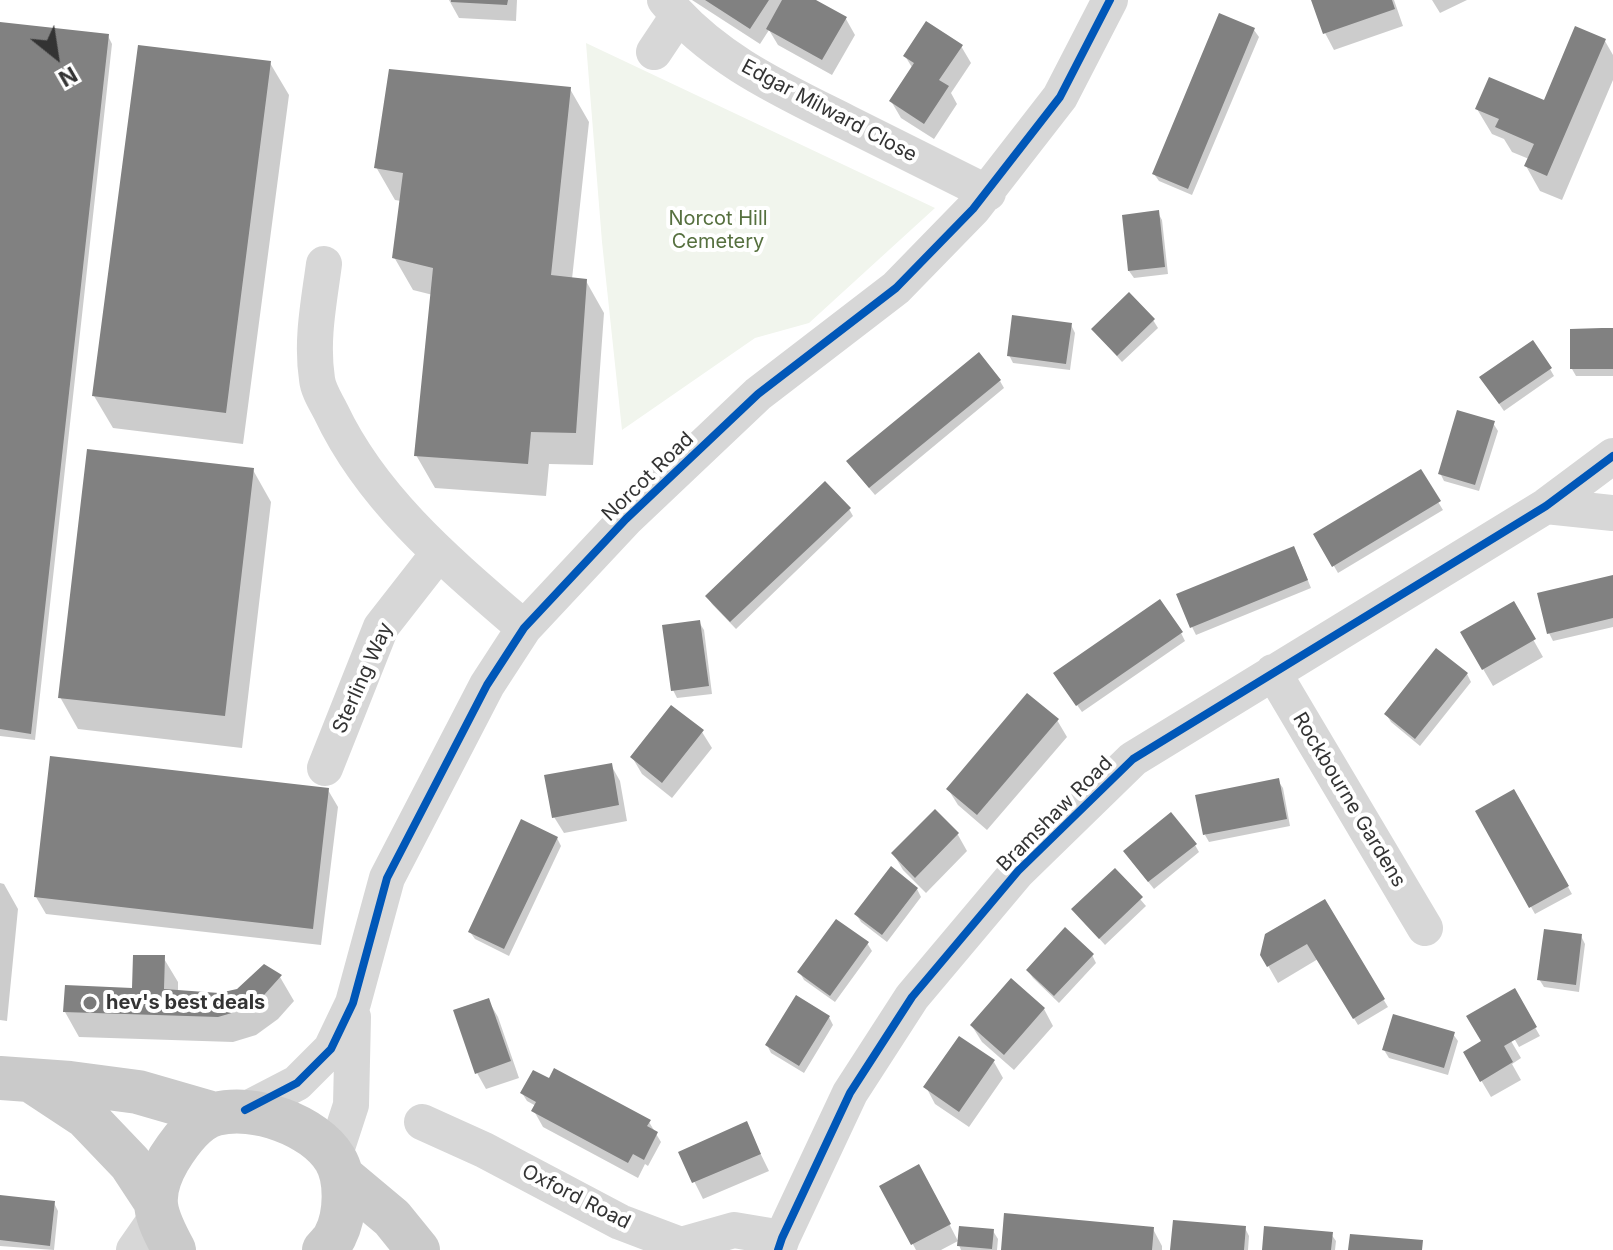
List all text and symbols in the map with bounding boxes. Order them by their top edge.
north arrow [16,16,96,96]
street label: Edgar Milward Close [737,55,921,167]
text: N [54,61,82,92]
park label: Norcot Hill Cemetery [668,207,768,254]
street label: Norcot Road [597,427,699,527]
street label: Sterling Way [328,619,398,737]
street label: Rockbourne Gardens [1287,708,1411,892]
street label: Bramshaw Road [992,751,1118,877]
place label: hev's best deals [106,991,265,1015]
marker: hev's best deals [81,994,99,1012]
street label: Oxford Road [518,1159,634,1235]

